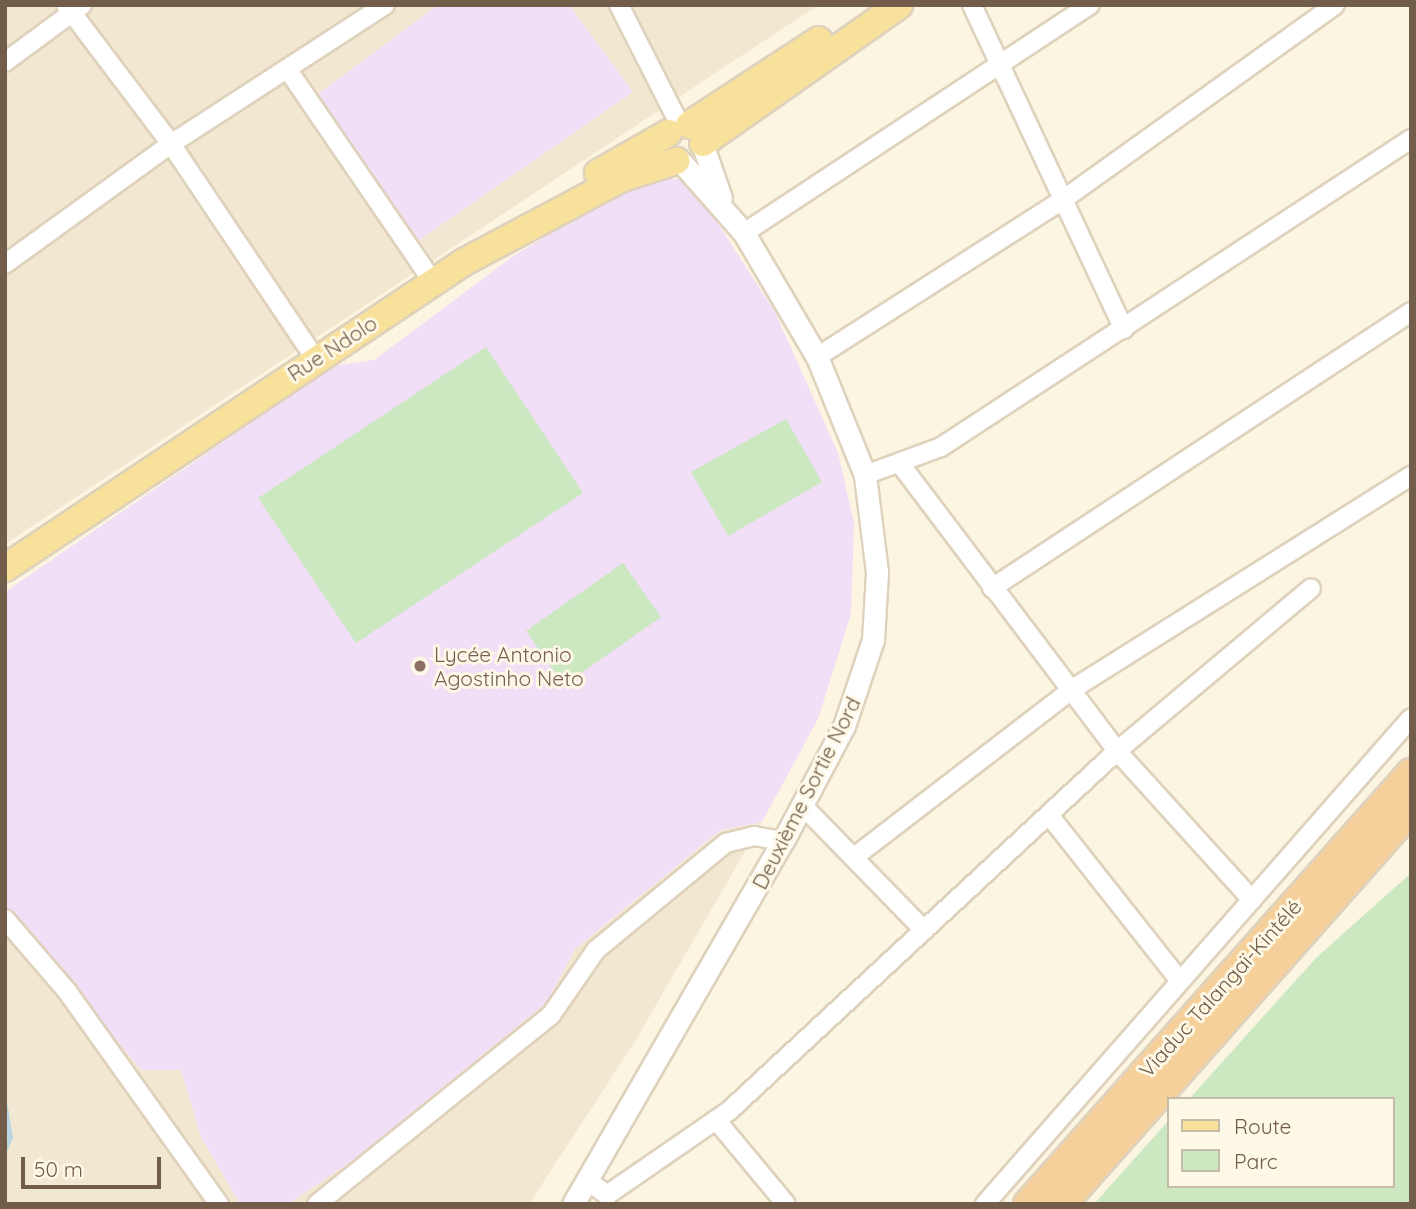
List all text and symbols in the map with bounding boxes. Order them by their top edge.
street label: Rue Ndolo [283,310,381,386]
place label: Lycée Antonio Agostinho Neto [434,641,584,691]
marker: Lycée Antonio Agostinho Neto [412,658,428,674]
street label: Deuxième Sortie Nord [747,693,865,893]
street label: Viaduc Talangaï-Kintélé [1134,894,1306,1082]
legend [1168,1097,1395,1188]
text: Route [1234,1113,1291,1139]
scale bar [24,1142,164,1186]
text: Parc [1234,1148,1278,1174]
text: 50 m [34,1156,83,1182]

